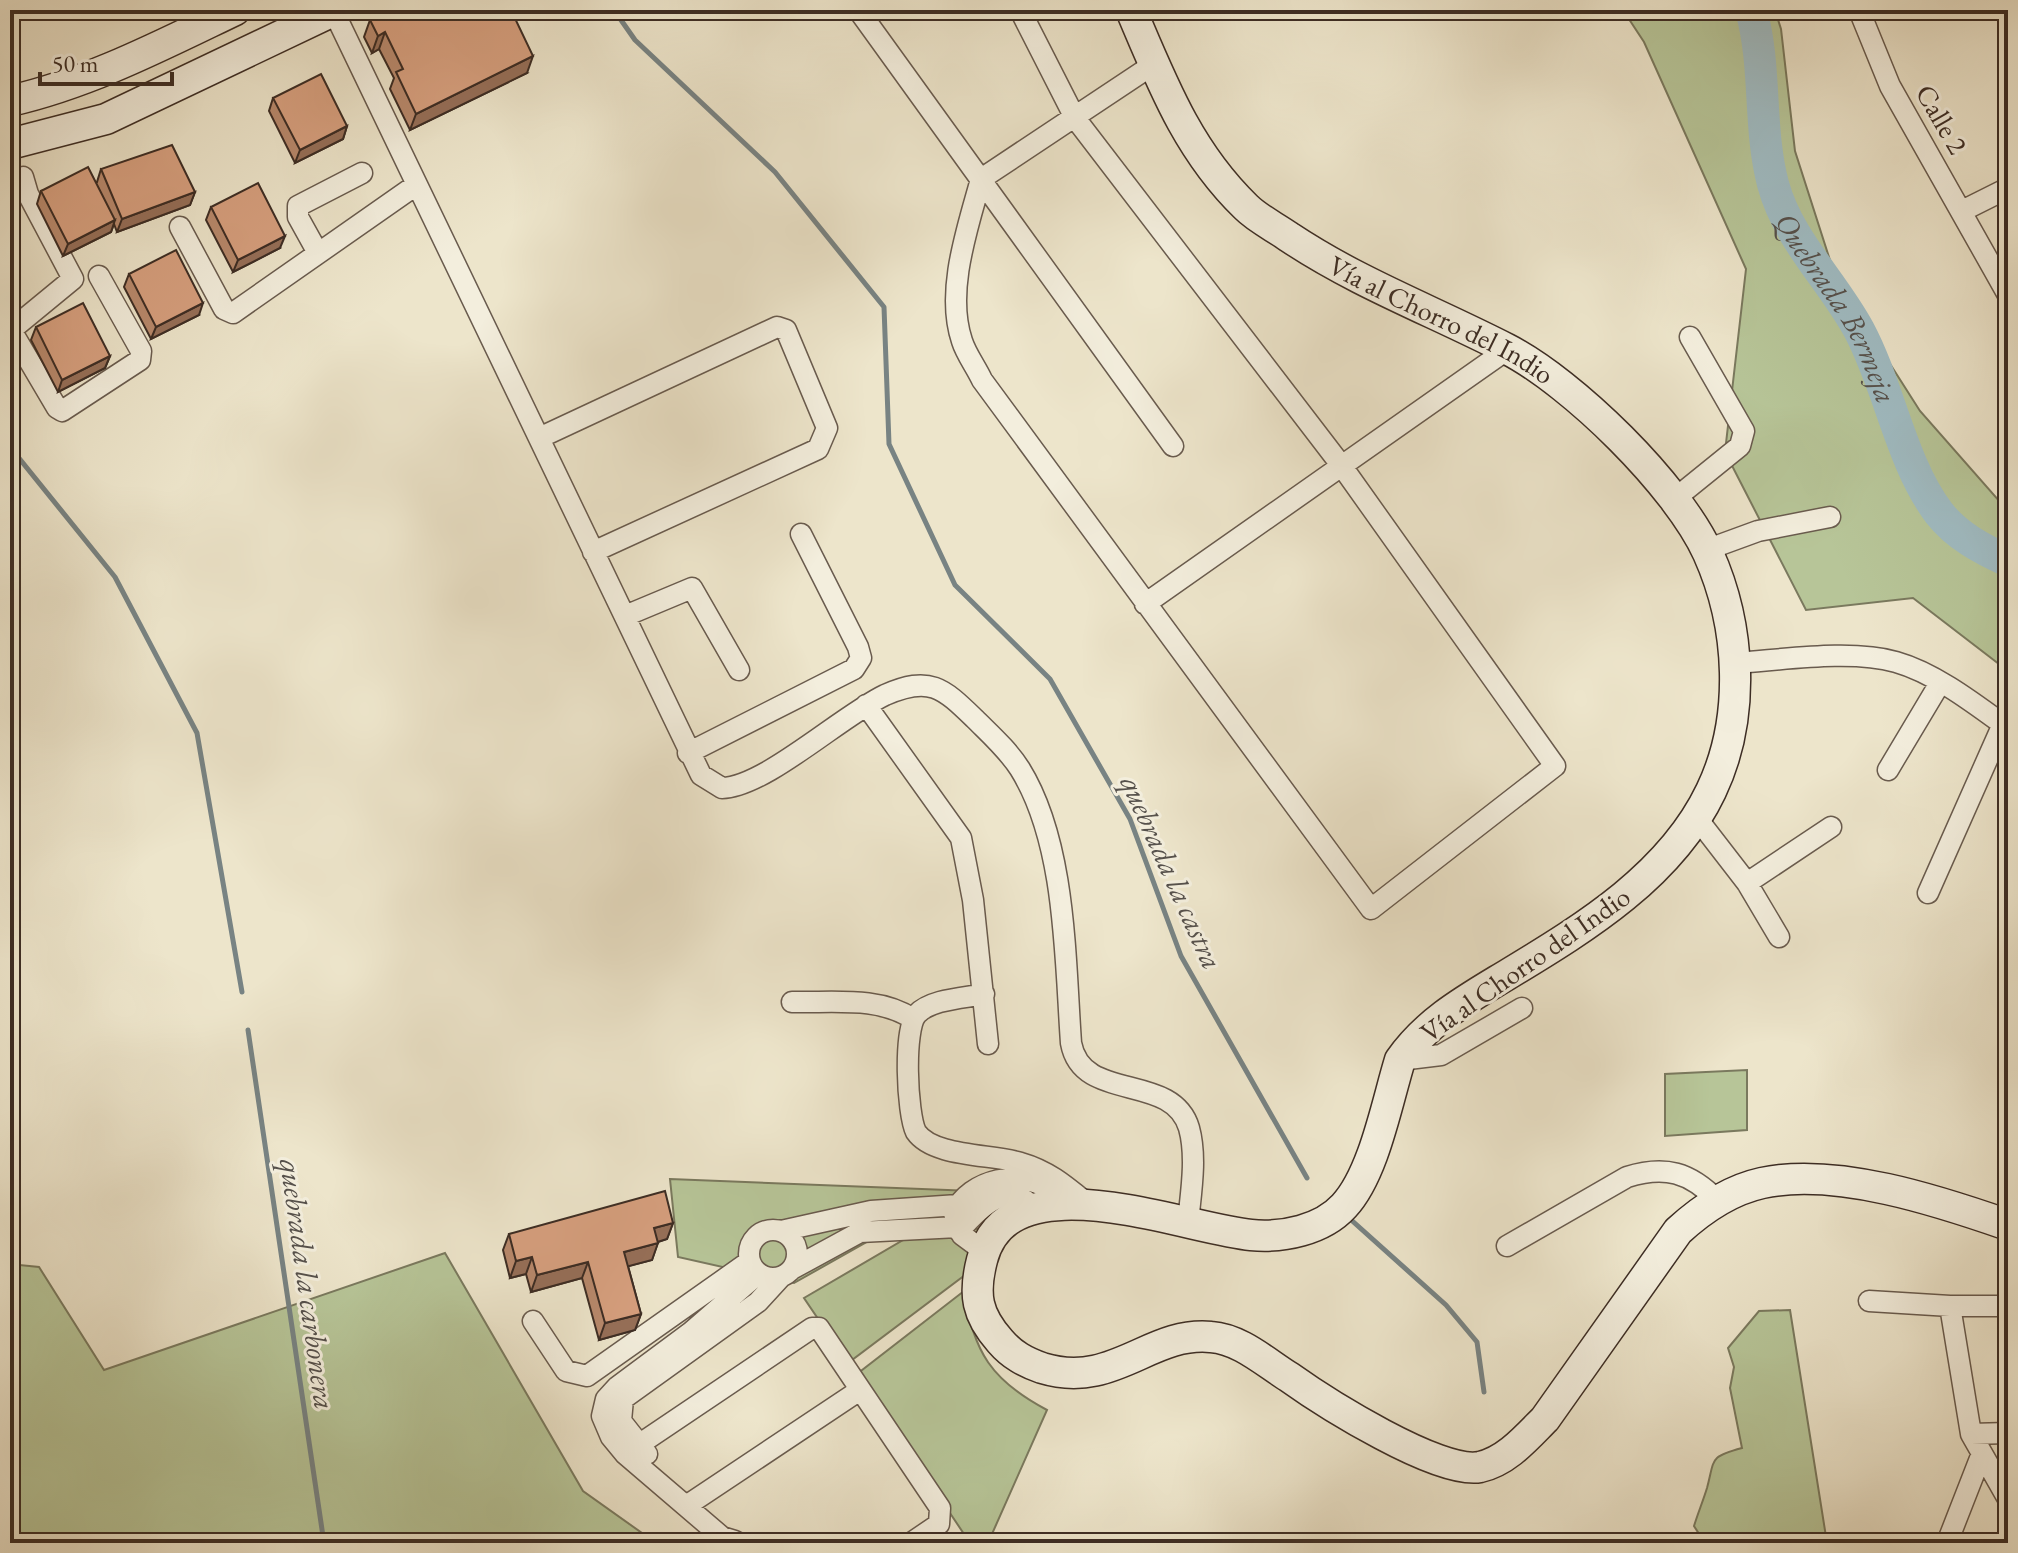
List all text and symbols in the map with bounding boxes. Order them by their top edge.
scale bar [40,36,172,86]
text: 50 m [52,48,99,79]
street label: Calle 2 [1908,78,1976,161]
water label: Quebrada Bermeja [1767,206,1907,408]
street label: Vía al Chorro del Indio [1322,247,1562,392]
water label: quebrada la castra [1111,769,1232,975]
street label: Vía al Chorro del Indio [1413,878,1637,1050]
water label: quebrada la carbonera [270,1156,345,1412]

